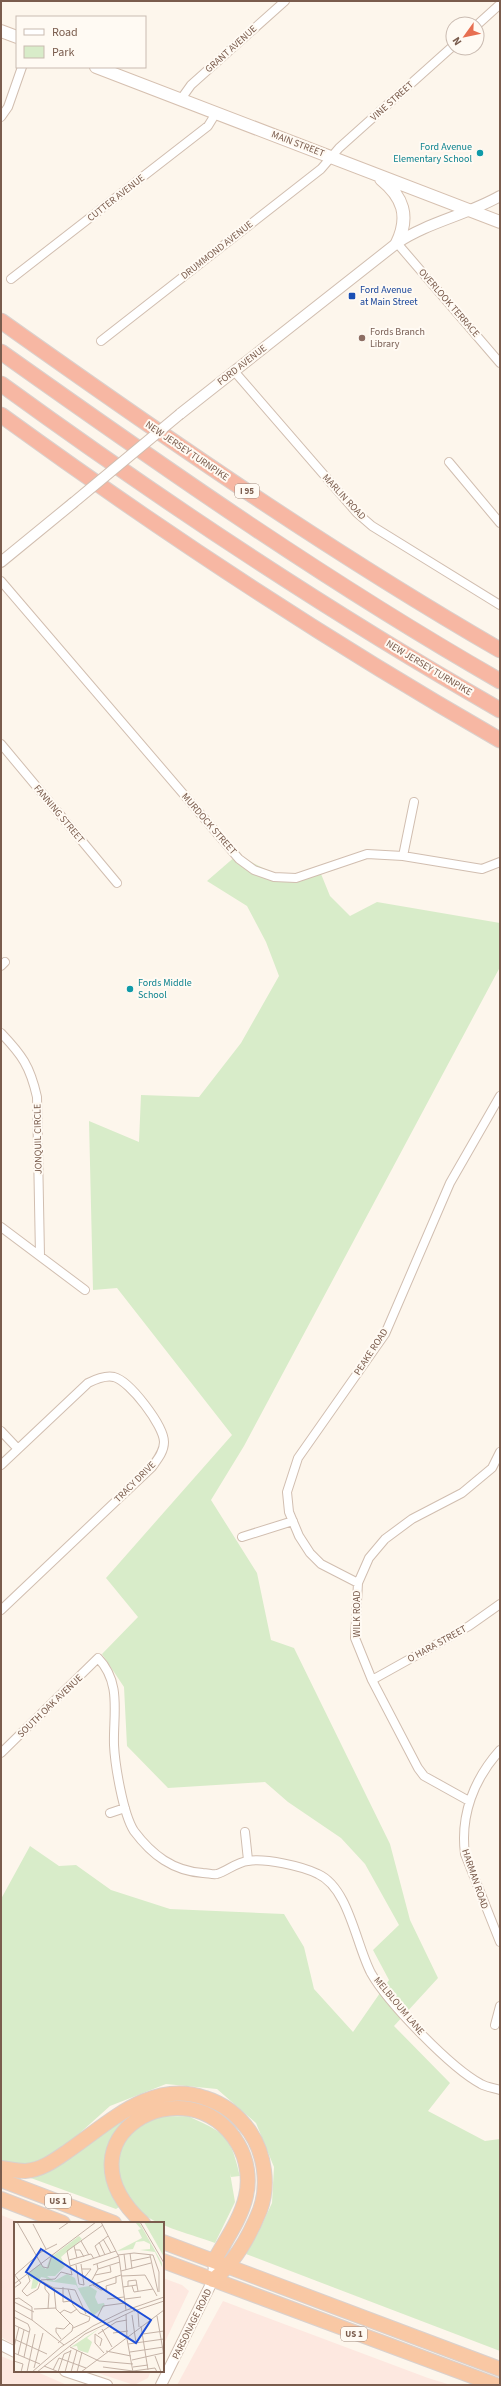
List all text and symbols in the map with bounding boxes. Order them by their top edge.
legend [16,16,146,68]
north arrow [445,16,485,56]
street label: GRANT AVENUE [202,22,260,76]
text: Road [52,24,78,41]
text: N [449,34,465,48]
text: Park [52,44,74,61]
street label: VINE STREET [367,77,417,124]
street label: MAIN STREET [269,127,327,161]
place label: Ford Avenue Elementary School [393,140,472,166]
marker: Ford Avenue Elementary School [475,148,485,158]
street label: CUTTER AVENUE [84,171,148,225]
street label: DRUMMOND AVENUE [178,217,256,283]
street label: OVERLOOK TERRACE [415,266,483,340]
place label: Ford Avenue at Main Street [360,283,418,309]
marker: Ford Avenue at Main Street [347,291,357,301]
place label: Fords Branch Library [370,325,425,351]
marker: Fords Branch Library [357,333,367,343]
street label: FORD AVENUE [214,341,270,389]
street label: NEW JERSEY TURNPIKE [143,418,231,484]
street label: MARLIN ROAD [319,471,369,523]
road number: I 95 [235,484,259,498]
street label: NEW JERSEY TURNPIKE [383,637,475,699]
street label: FANNING STREET [30,782,88,847]
street label: MURDOCK STREET [178,790,240,858]
place label: Fords Middle School [138,976,192,1002]
marker: Fords Middle School [125,984,135,994]
street label: JONQUIL CIRCLE [30,1104,46,1174]
street label: PEAKE ROAD [351,1326,391,1378]
street label: TRACY DRIVE [111,1458,159,1506]
street label: WILK ROAD [350,1591,364,1637]
street label: O HARA STREET [405,1622,470,1666]
street label: SOUTH OAK AVENUE [14,1671,86,1741]
street label: HARMAN ROAD [458,1847,492,1911]
street label: MELBLOUM LANE [370,1974,428,2038]
road number: US 1 [45,2194,71,2208]
inset map [14,2222,164,2372]
street label: PARSONAGE ROAD [169,2286,215,2362]
road number: US 1 [341,2327,367,2341]

